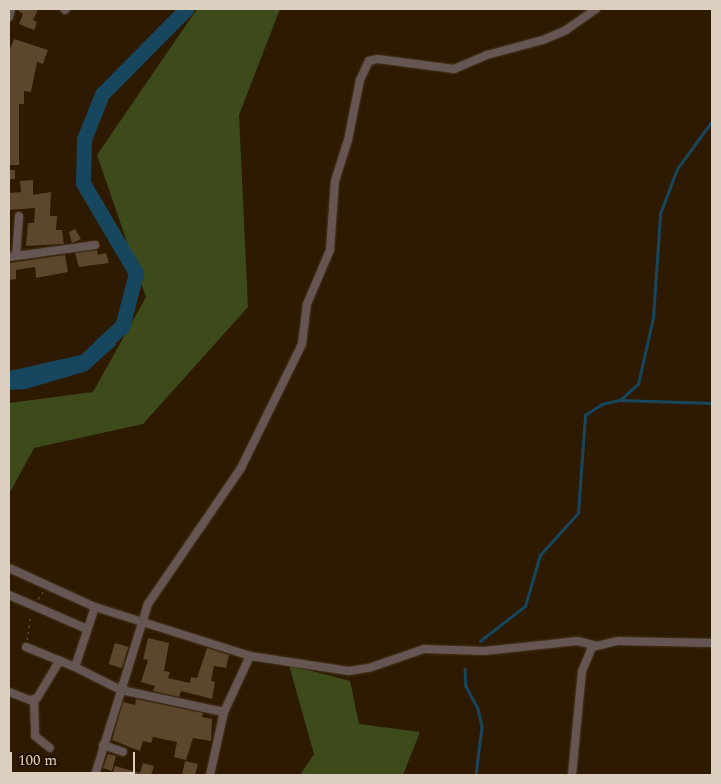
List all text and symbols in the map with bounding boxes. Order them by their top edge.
scale bar [12,742,138,774]
text: 100 m [18,749,57,772]

